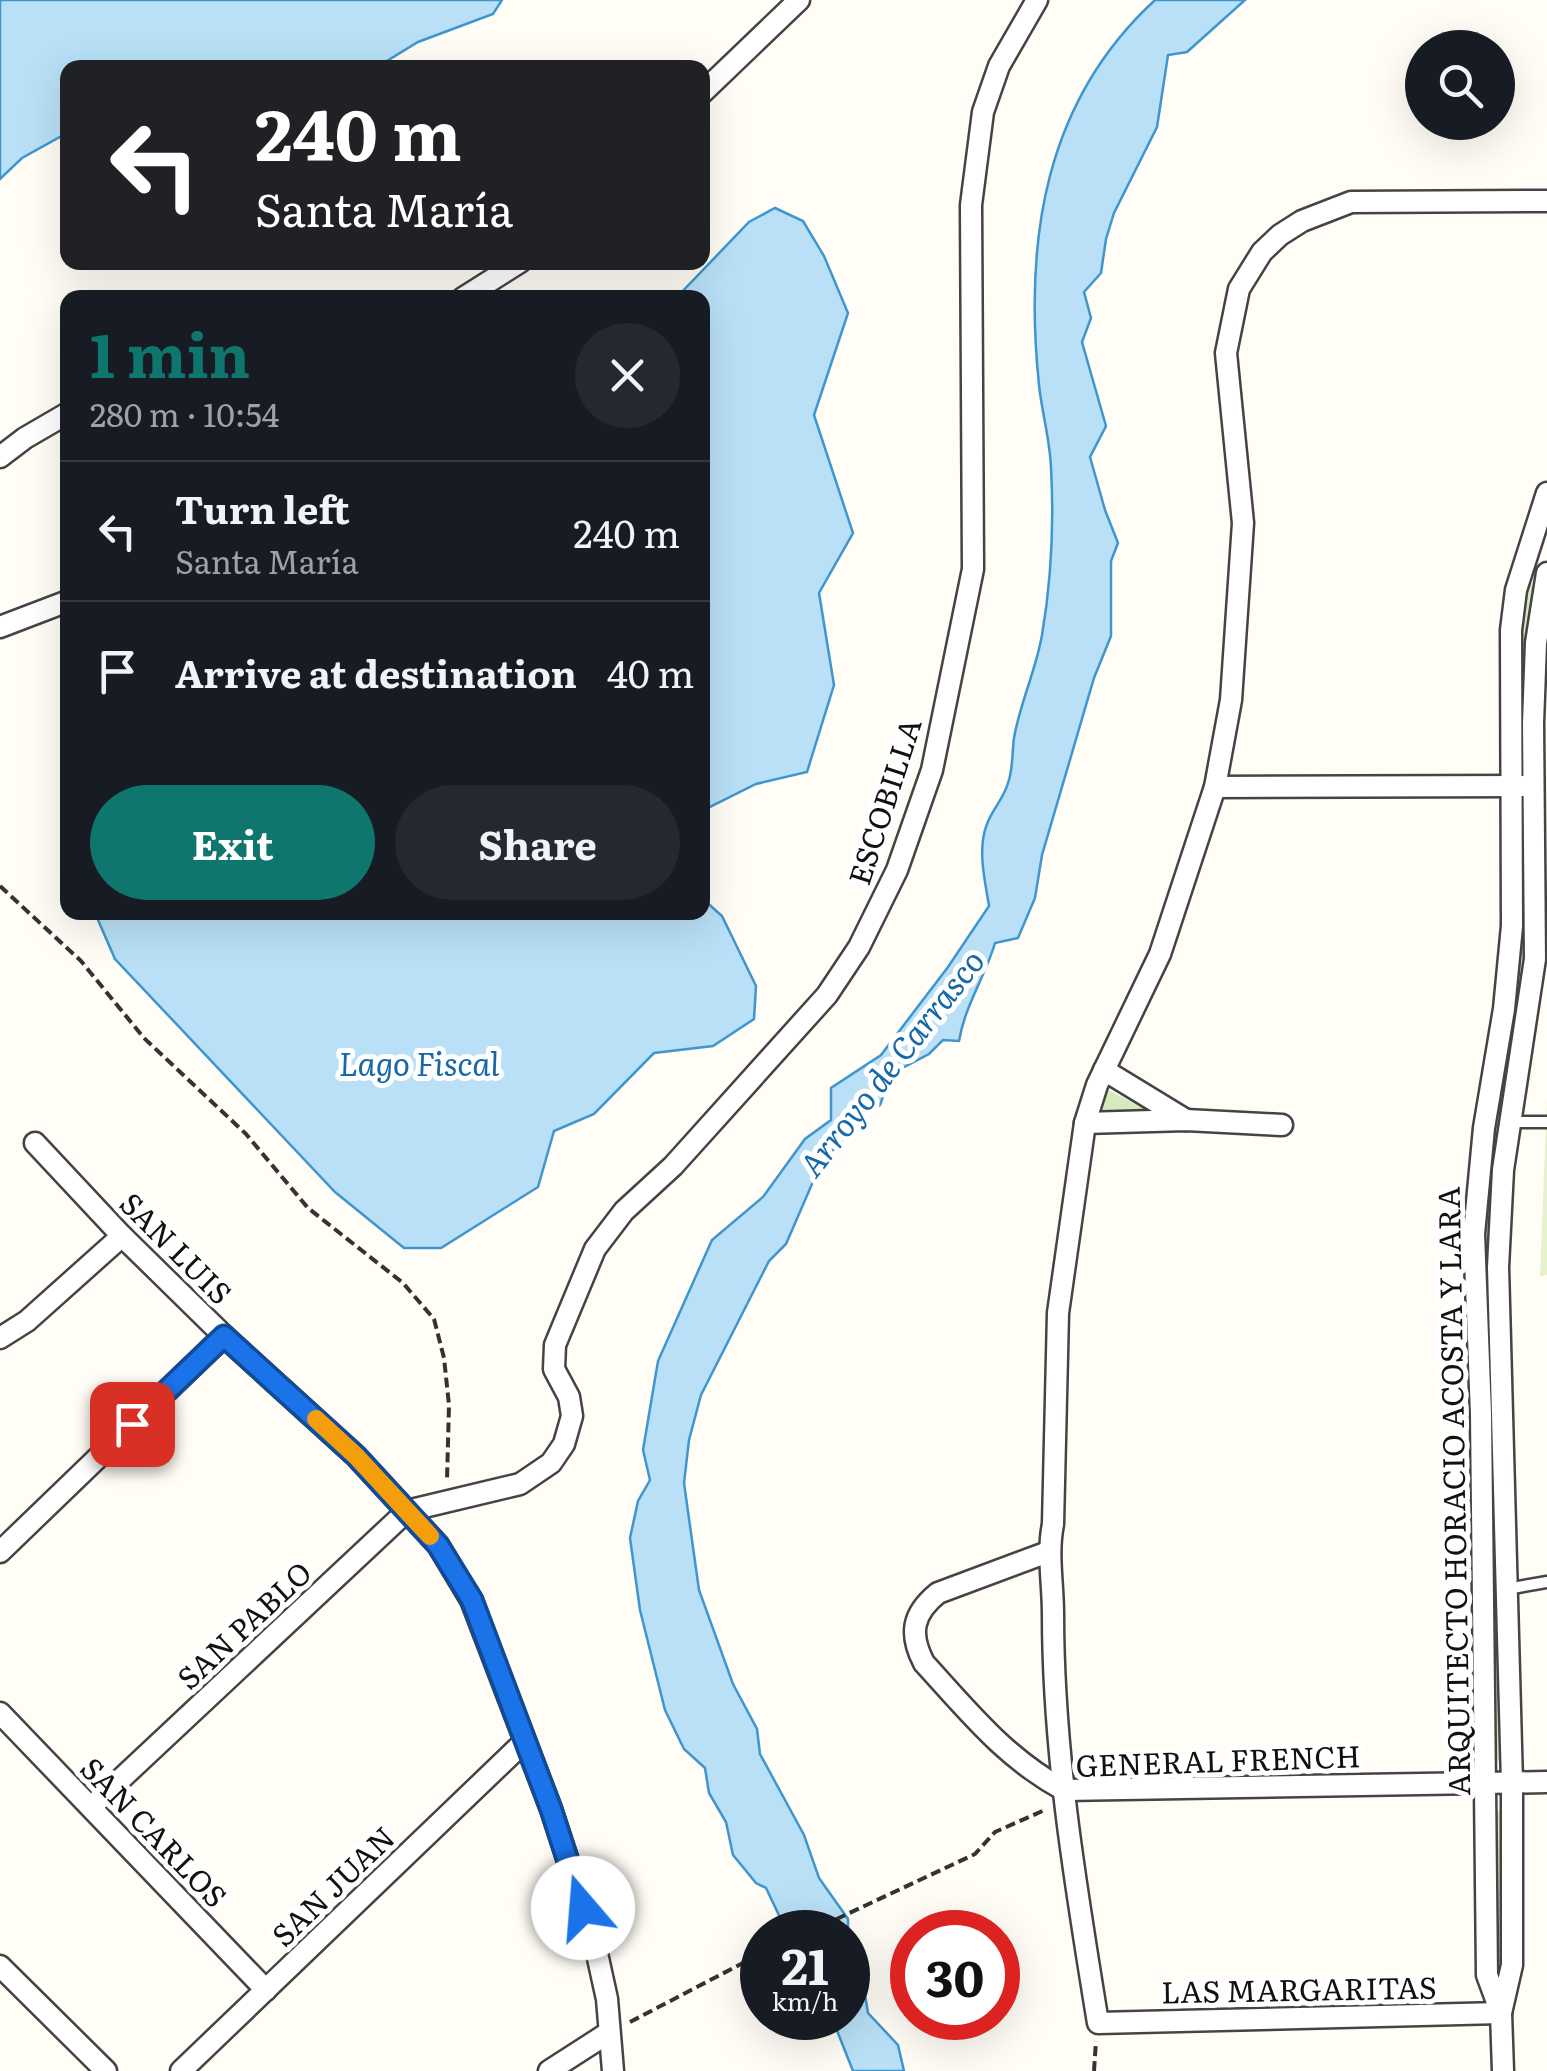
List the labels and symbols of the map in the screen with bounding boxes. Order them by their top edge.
street label: ESCOBILLA [835,712,931,890]
water label: Arroyo de Carrasco [786,938,994,1186]
water label: Lago Fiscal [339,1038,499,1086]
street label: SAN LUIS [111,1181,243,1313]
street label: ARQUITECTO HORACIO ACOSTA Y LARA [1425,1186,1479,1796]
pin [90,1382,175,1467]
street label: SAN PABLO [166,1550,320,1698]
street label: GENERAL FRENCH [1075,1732,1361,1786]
street label: SAN CARLOS [72,1746,238,1916]
street label: SAN JUAN [260,1815,404,1955]
position arrow [531,1856,635,1960]
speed limit sign: 30 [890,1910,1020,2040]
street label: LAS MARGARITAS [1161,1964,1437,2012]

